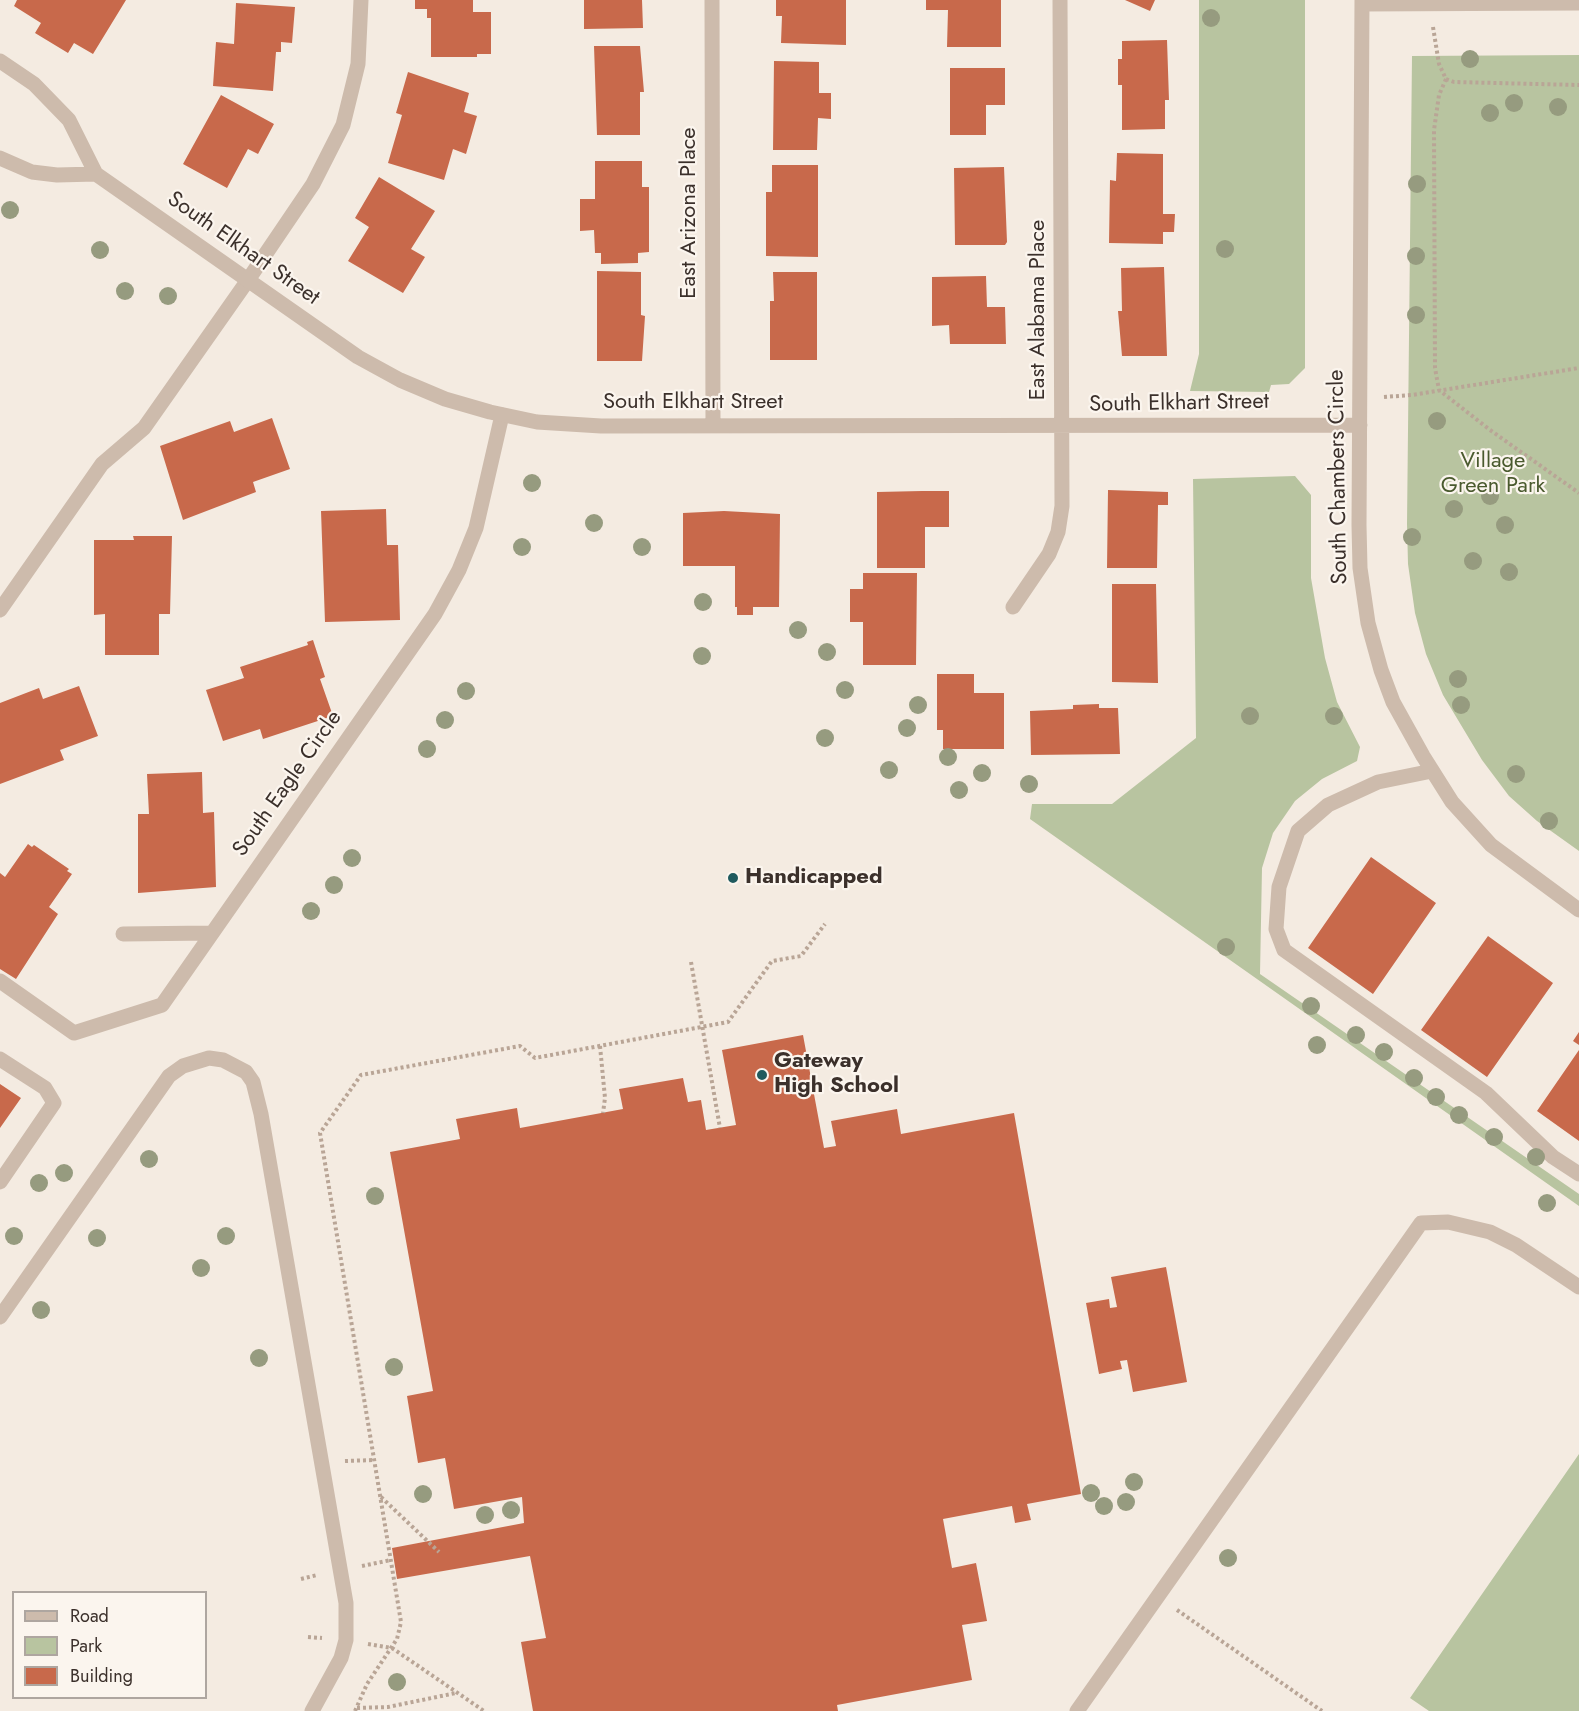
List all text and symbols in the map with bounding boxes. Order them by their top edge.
street label: East Arizona Place [677,127,703,299]
street label: South Elkhart Street [162,187,324,311]
street label: East Alabama Place [1026,220,1052,400]
street label: South Chambers Circle [1324,369,1354,585]
street label: South Elkhart Street [1089,389,1269,419]
street label: South Elkhart Street [603,390,783,416]
park label: Village Green Park [1441,449,1545,500]
street label: South Eagle Circle [228,706,348,862]
place label: Handicapped [745,865,882,891]
marker: Handicapped [726,871,740,885]
place label: Gateway High School [774,1049,899,1100]
marker: Gateway High School [755,1068,769,1082]
legend [12,1591,207,1699]
text: Road [70,1603,109,1629]
text: Park [70,1633,102,1659]
text: Building [70,1663,133,1689]

